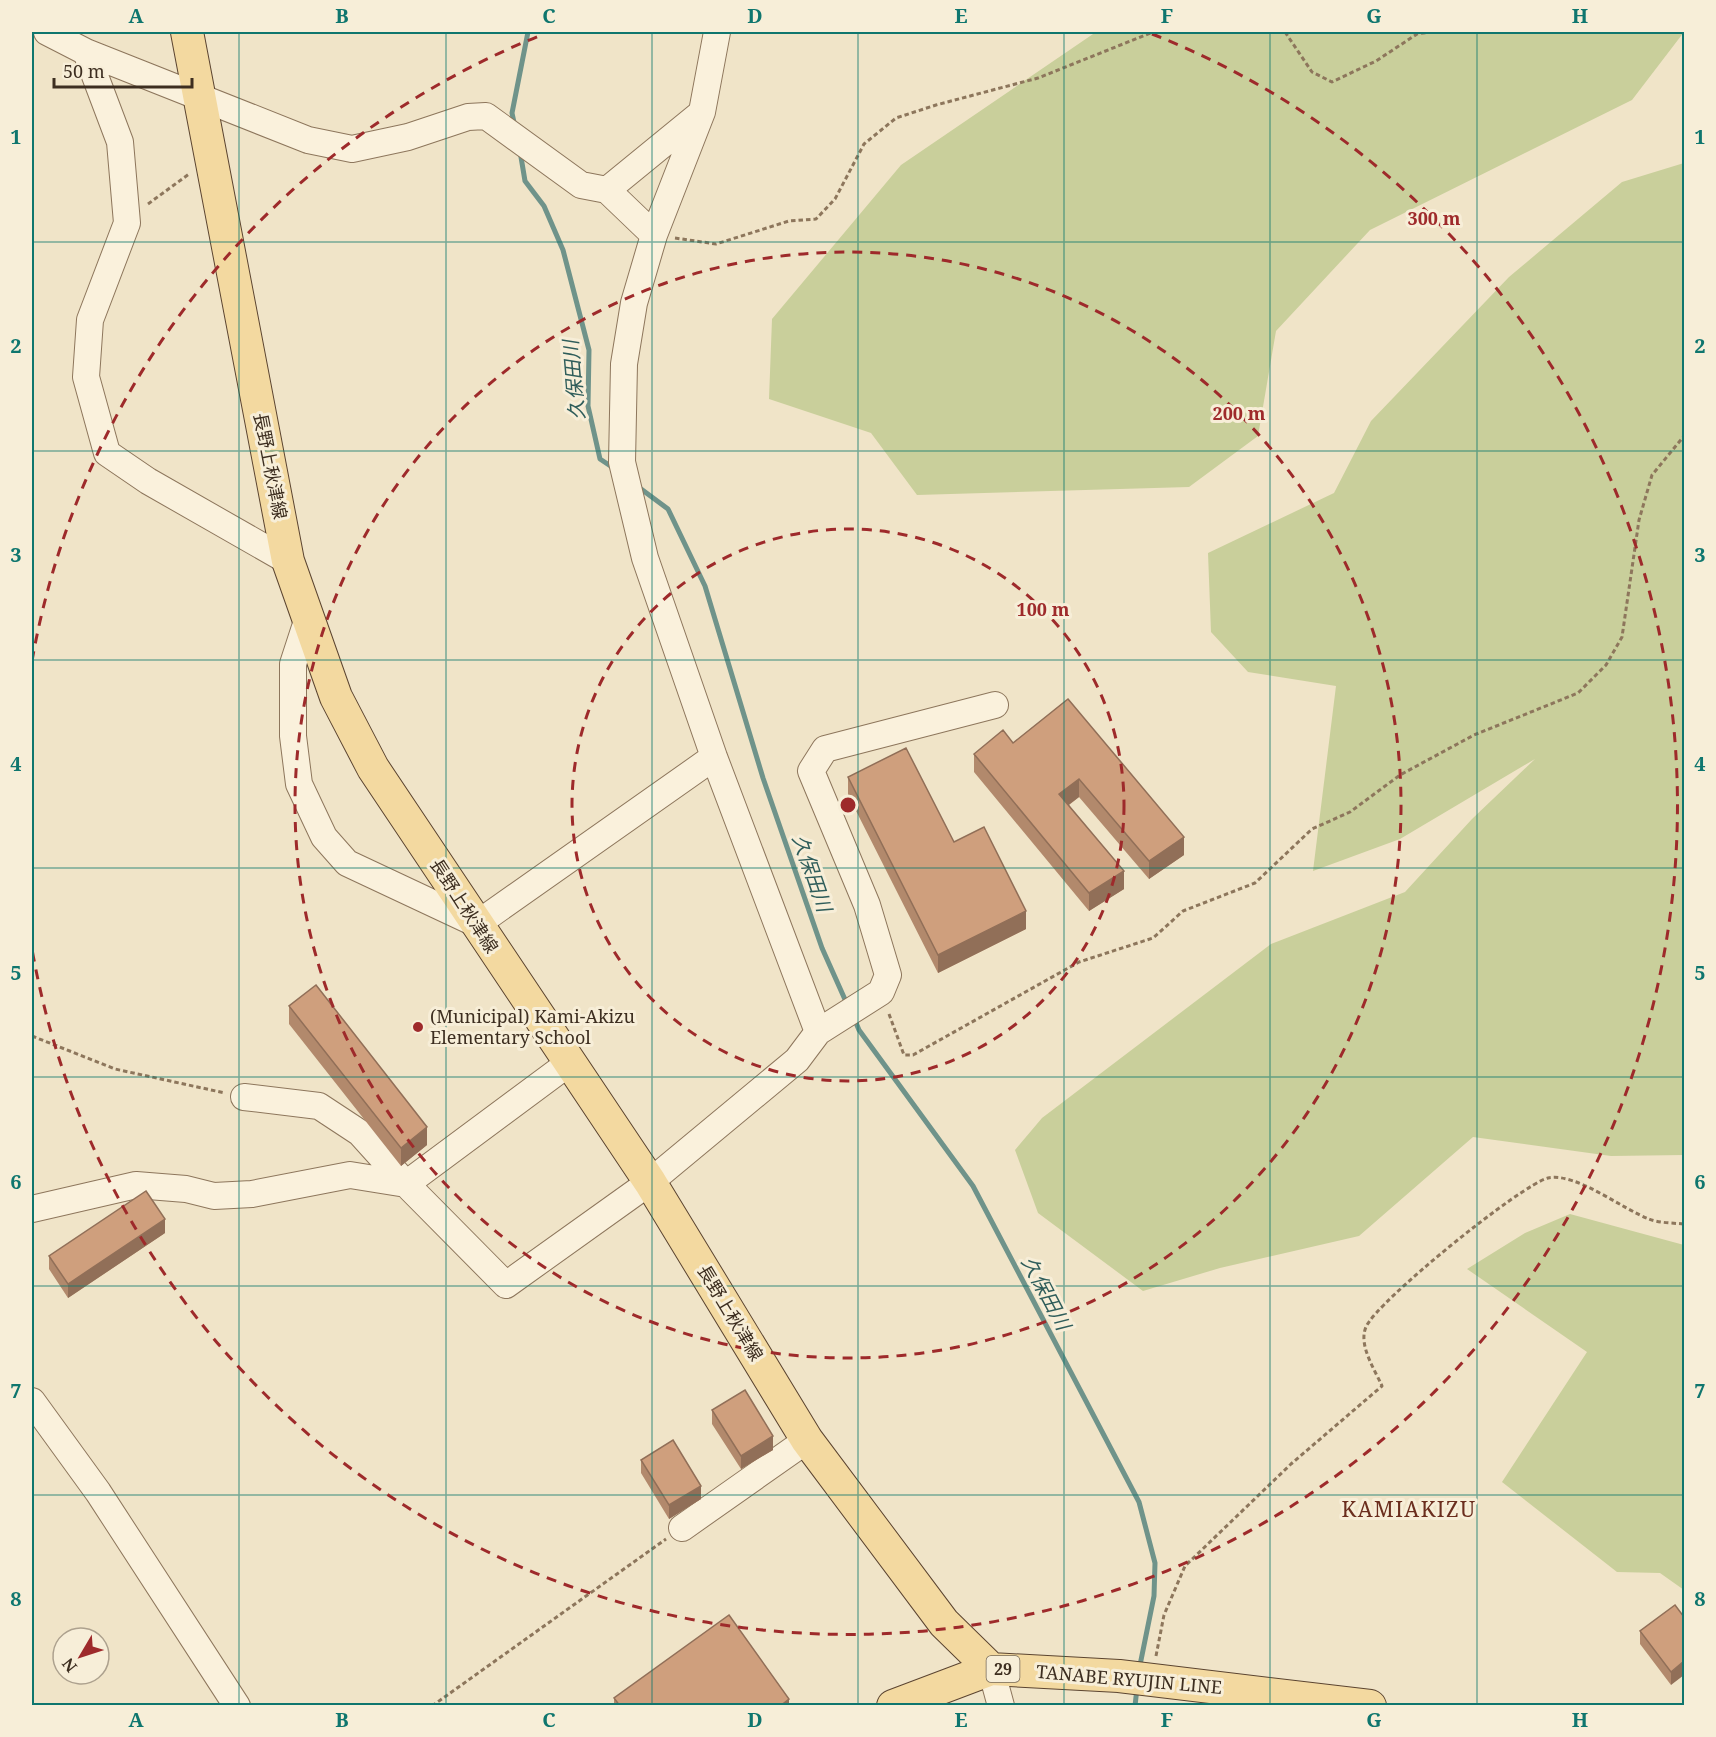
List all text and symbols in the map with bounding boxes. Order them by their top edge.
text: A [128,2,144,29]
text: B [335,2,349,29]
text: C [542,2,556,29]
text: D [747,2,763,29]
text: E [954,2,968,29]
text: F [1161,2,1173,29]
text: G [1366,2,1382,29]
text: H [1572,2,1588,29]
scale bar [54,51,192,89]
text: 50 m [63,59,105,83]
text: 1 [10,123,22,150]
text: 1 [1694,123,1706,150]
text: 300 m [1408,206,1461,230]
text: 2 [10,332,22,359]
text: 2 [1694,332,1706,359]
water label: 久保田川 [556,337,590,421]
text: 200 m [1213,401,1266,425]
street label: 長野上秋津線 [249,411,293,521]
text: 3 [10,541,22,568]
text: 3 [1694,541,1706,568]
text: 100 m [1017,597,1070,621]
text: 4 [10,750,22,777]
text: 4 [1694,750,1706,777]
centre of rings [838,795,858,815]
water label: 久保田川 [787,831,839,917]
street label: 長野上秋津線 [425,854,504,957]
text: 5 [10,959,22,986]
text: 5 [1694,959,1706,986]
place label: (Municipal) Kami-Akizu Elementary School [430,1004,635,1049]
marker: (Municipal) Kami-Akizu Elementary School [411,1020,425,1034]
text: 6 [10,1168,22,1195]
text: 6 [1694,1168,1706,1195]
water label: 久保田川 [1016,1251,1078,1336]
street label: 長野上秋津線 [693,1260,769,1365]
text: 7 [10,1377,22,1404]
text: 7 [1694,1377,1706,1404]
district label: KAMIAKIZU [1341,1495,1477,1523]
text: 8 [10,1585,22,1612]
text: 8 [1694,1585,1706,1612]
north arrow [51,1626,111,1686]
text: N [57,1653,82,1677]
road number: 29 [986,1656,1020,1682]
street label: TANABE RYUJIN LINE [1035,1659,1223,1699]
text: A [128,1706,144,1733]
text: B [335,1706,349,1733]
text: C [542,1706,556,1733]
text: D [747,1706,763,1733]
text: E [954,1706,968,1733]
text: F [1161,1706,1173,1733]
text: G [1366,1706,1382,1733]
text: H [1572,1706,1588,1733]

